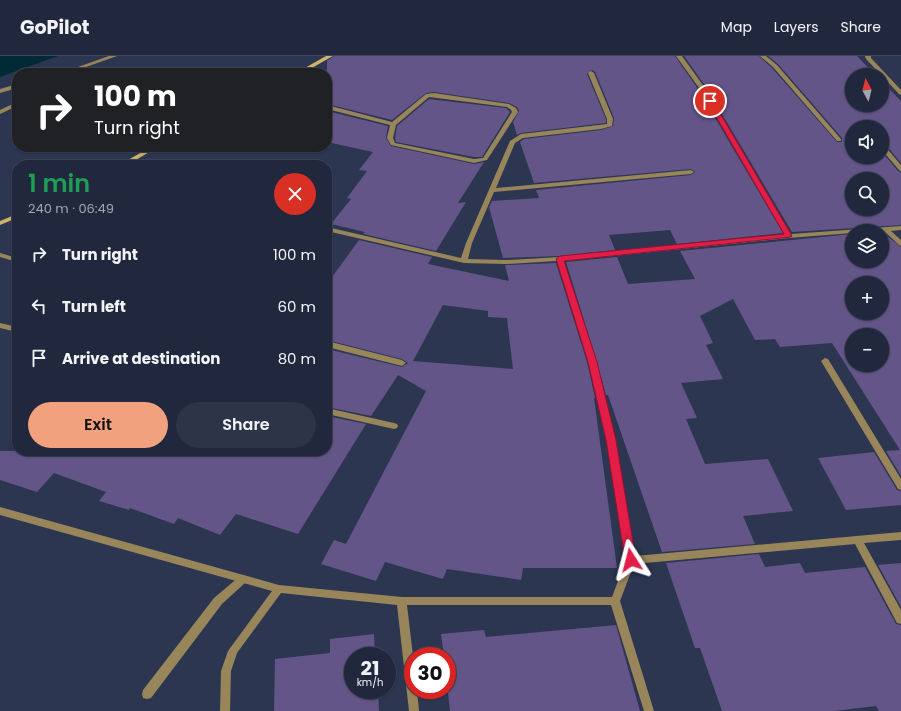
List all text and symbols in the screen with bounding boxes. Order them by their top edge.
text: GoPilot [20,14,89,41]
text: Map [721,17,752,37]
text: Layers [774,17,818,37]
text: Share [840,17,881,37]
north arrow [845,68,889,112]
map controls [845,68,889,372]
text: 100 m [94,77,177,116]
icon: right [28,84,80,136]
pin [693,84,727,118]
icon: arrive [699,90,721,112]
text: Turn right [94,115,180,140]
button: sound [845,120,889,164]
text: 1 min [28,167,90,200]
button: search [845,172,889,216]
button: close [274,173,316,215]
text: 240 m · 06:49 [28,199,114,218]
button: layers [845,224,889,268]
icon: right [28,243,50,265]
text: Turn right [62,244,138,265]
text: 100 m [273,244,316,265]
button: + [845,276,889,320]
icon: left [28,295,50,317]
text: Turn left [62,296,126,317]
text: 60 m [278,296,316,317]
button: − [845,328,889,372]
icon: arrive [28,347,50,369]
text: Arrive at destination [62,348,220,369]
text: 80 m [278,348,316,369]
button: Exit [28,402,168,448]
button: Share [176,402,316,448]
position arrow [610,539,652,581]
speed limit sign: 30 [404,647,456,699]
text: 21 [361,654,379,682]
text: km/h [357,675,383,690]

